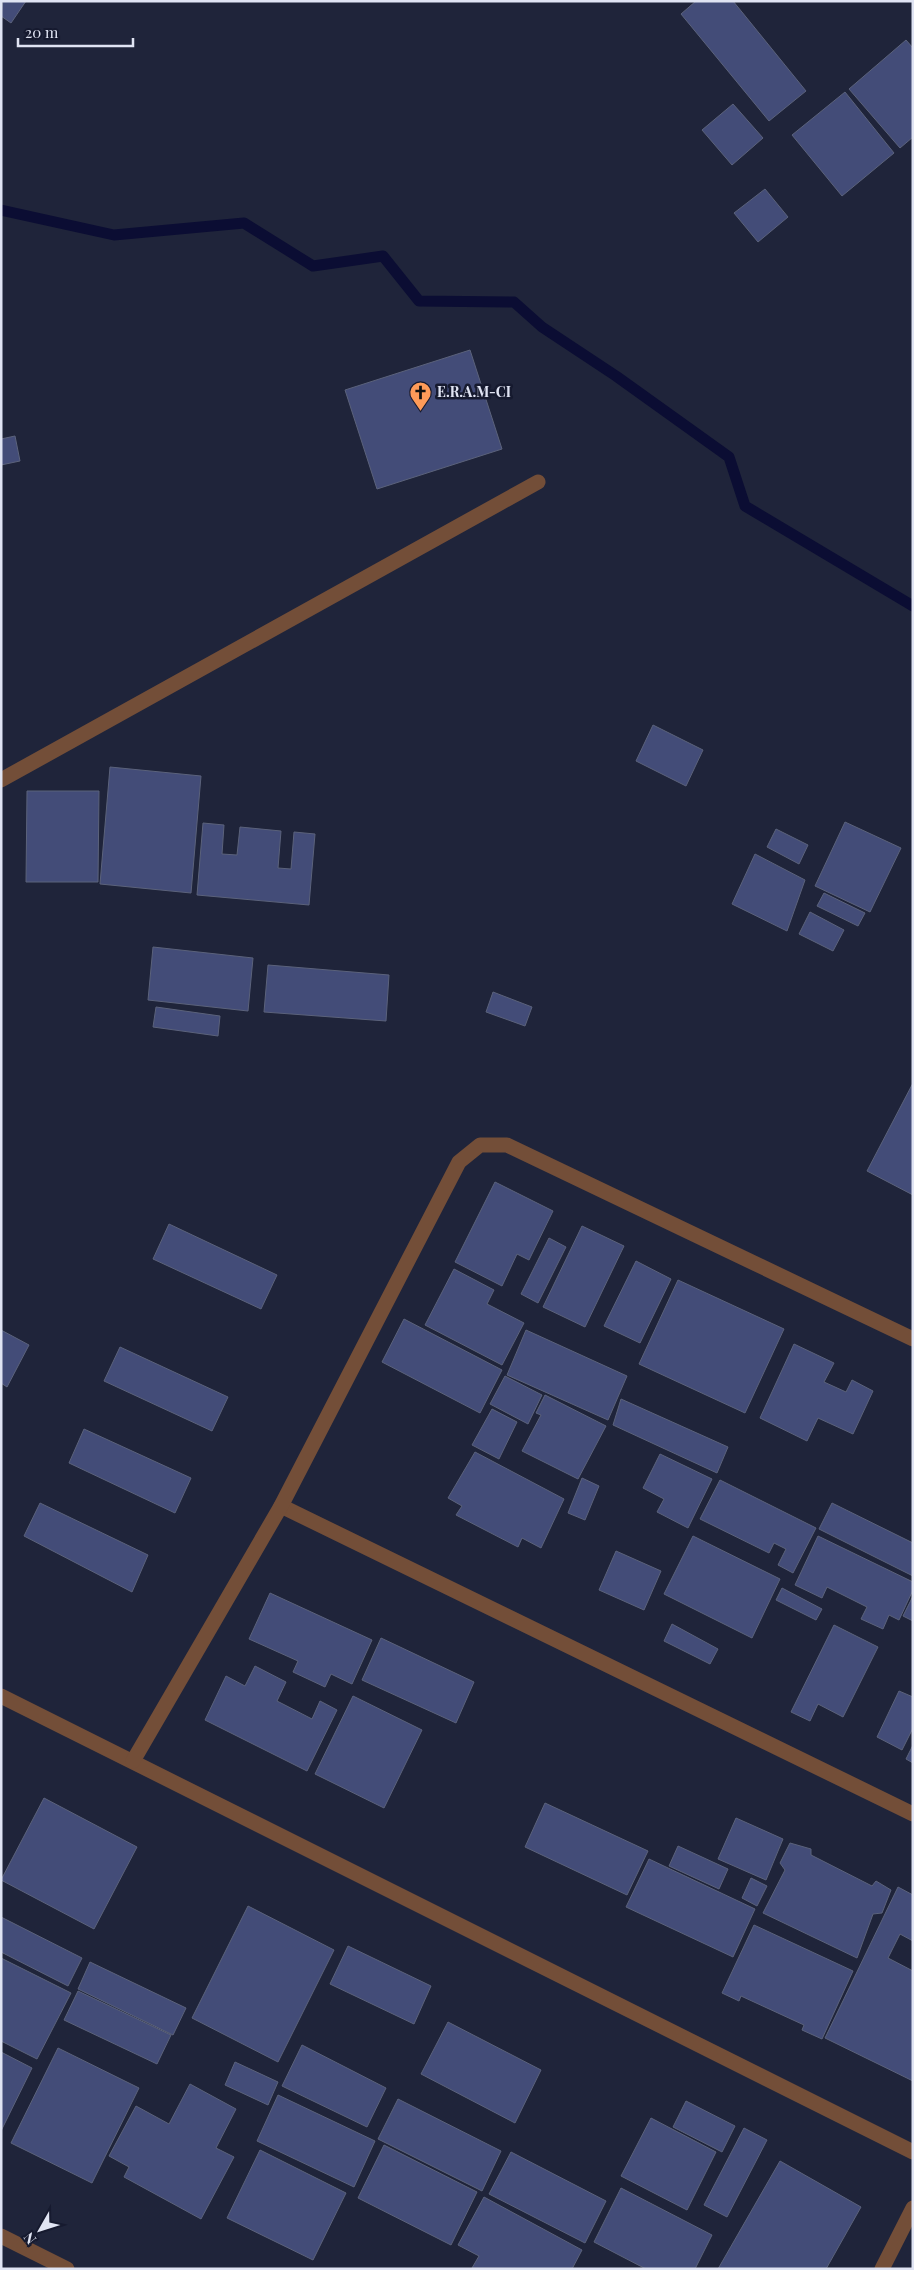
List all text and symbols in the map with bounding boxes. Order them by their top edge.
scale bar [18,15,132,47]
text: 20 m [25,22,59,42]
church icon: E.R.A.M-CI [409,380,433,411]
place label: E.R.A.M-CI [437,382,511,401]
north arrow [15,2205,65,2255]
text: N [19,2229,40,2248]

